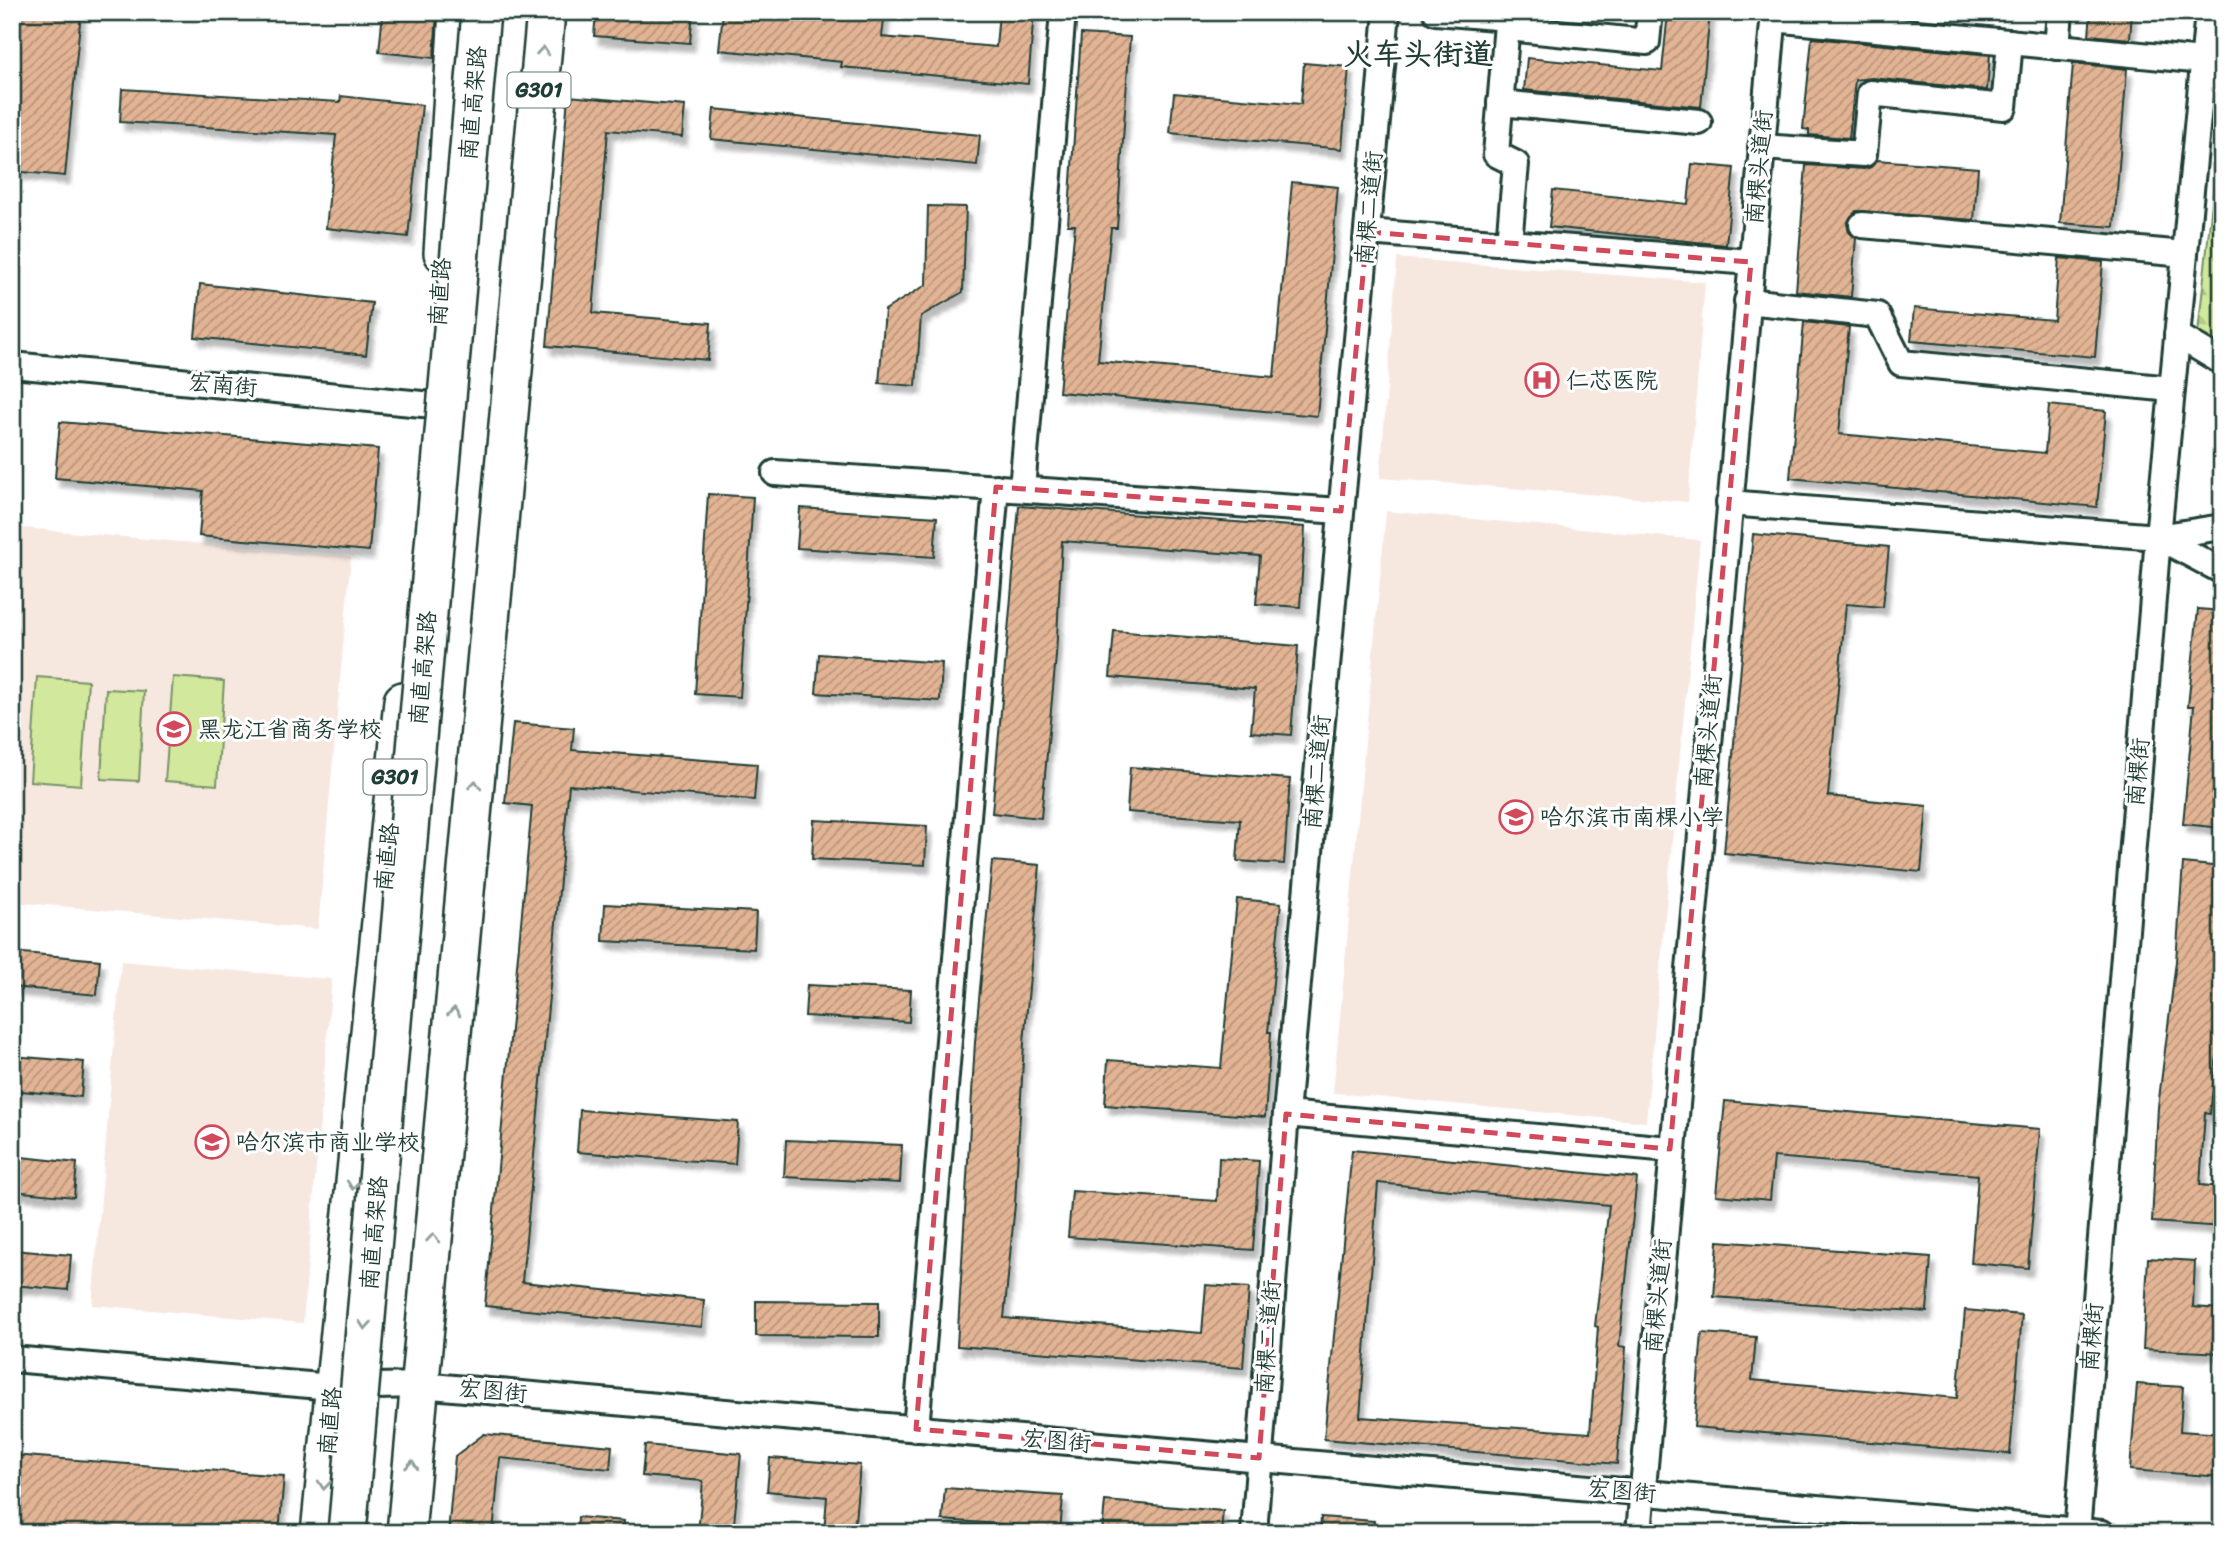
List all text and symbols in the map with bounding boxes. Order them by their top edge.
district label: 火车头街道 [1343,27,1493,81]
street label: 南直高架路 [448,44,498,162]
one-way arrow [535,46,550,57]
road number: G301 [508,72,570,108]
street label: 南棵头道街 [1734,108,1784,226]
street label: 南棵二道街 [1344,149,1394,267]
street label: 南直路 [417,256,463,328]
place label: 仁芯医院 [1566,360,1658,401]
hospital icon: 仁芯医院 [1523,361,1561,399]
street label: 宏南街 [187,362,259,408]
street label: 南直高架路 [398,609,448,727]
street label: 南棵头道街 [1683,672,1733,790]
place label: 黑龙江省商务学校 [198,709,382,750]
school or university icon: 黑龙江省商务学校 [155,710,193,748]
street label: 南棵二道街 [1292,713,1342,831]
street label: 南棵街 [2115,736,2161,808]
road number: G301 [364,760,426,794]
one-way arrow [467,779,482,790]
place label: 哈尔滨市南棵小学 [1540,797,1724,838]
school or university icon: 哈尔滨市南棵小学 [1497,798,1535,836]
street label: 南直路 [363,821,411,893]
one-way arrow [446,1006,461,1017]
place label: 哈尔滨市商业学校 [236,1122,420,1163]
school or university icon: 哈尔滨市商业学校 [193,1123,231,1161]
street label: 南直高架路 [349,1174,399,1292]
one-way arrow [346,1180,361,1191]
one-way arrow [425,1232,440,1243]
street label: 南棵头道街 [1633,1237,1683,1355]
street label: 南棵二道街 [1244,1278,1292,1396]
street label: 南棵街 [2069,1301,2115,1373]
one-way arrow [358,1320,373,1331]
street label: 宏图街 [457,1368,529,1414]
street label: 南直路 [307,1385,353,1457]
street label: 宏图街 [1021,1418,1093,1464]
one-way arrow [404,1459,419,1470]
street label: 宏图街 [1586,1468,1658,1514]
one-way arrow [317,1480,332,1491]

